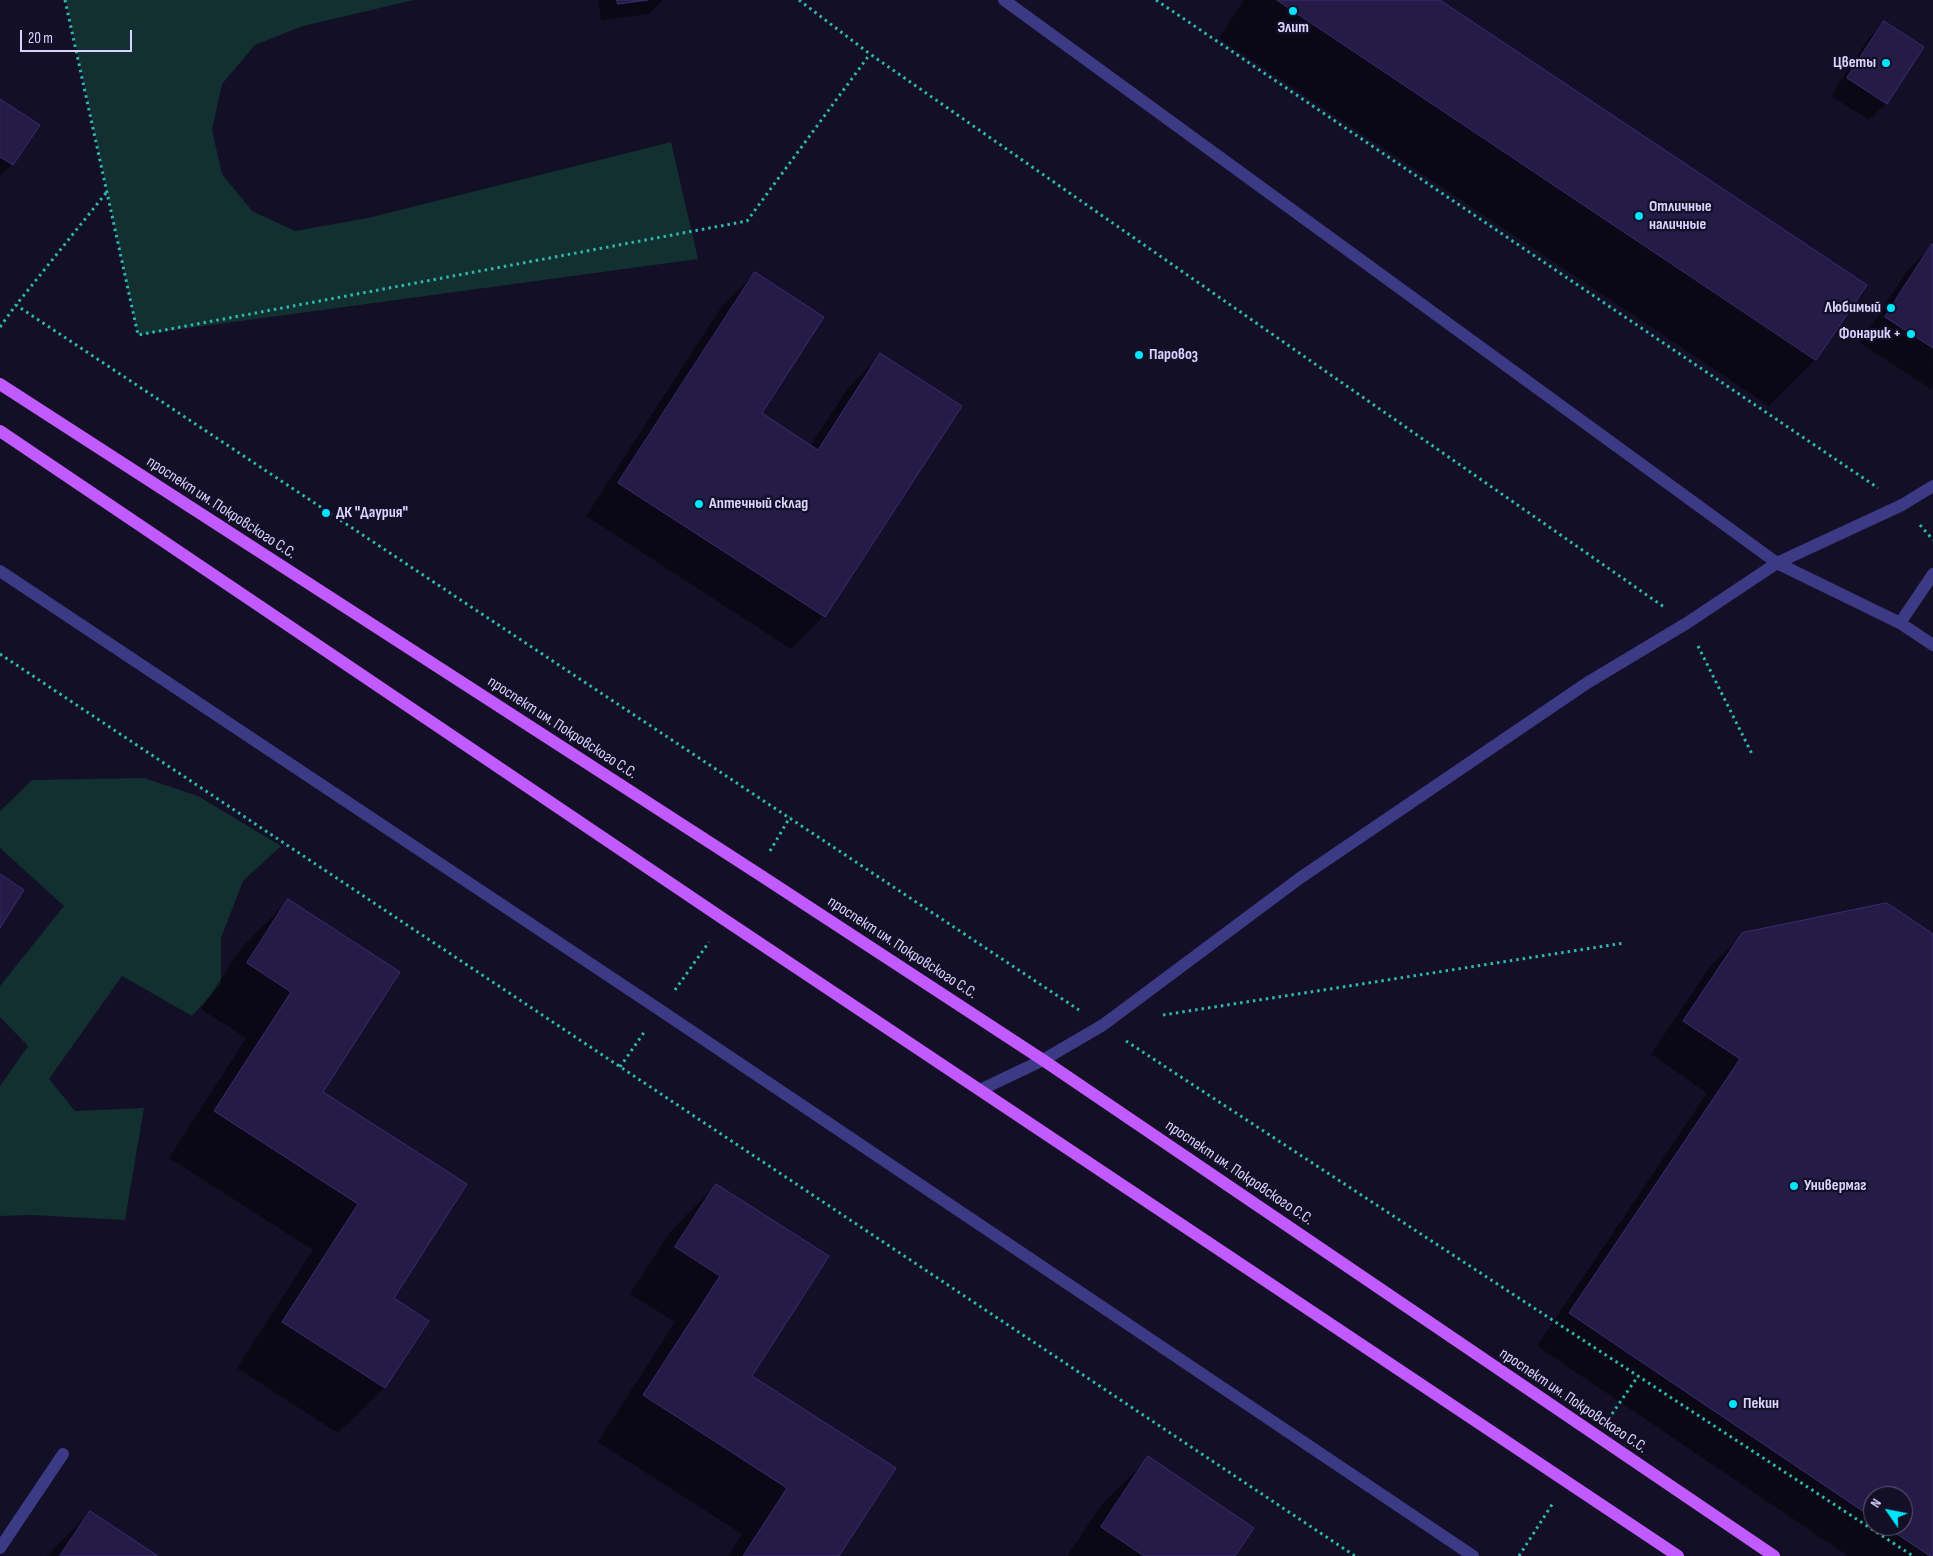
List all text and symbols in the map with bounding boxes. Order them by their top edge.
marker: Элит [1287,5,1299,17]
place label: Элит [1277,18,1309,38]
scale bar [22,20,135,52]
text: 20 m [28,29,53,48]
place label: Цветы [1833,53,1876,73]
marker: Цветы [1880,57,1892,69]
place label: Отличные наличные [1649,197,1712,235]
marker: Отличные наличные [1633,210,1645,222]
place label: Любимый [1825,298,1881,318]
marker: Любимый [1885,302,1897,314]
place label: Фонарик + [1839,324,1901,344]
marker: Фонарик + [1905,328,1917,340]
place label: Паровоз [1149,345,1198,365]
marker: Паровоз [1133,349,1145,361]
street label: проспект им. Покровского С.С. [143,452,299,564]
place label: Аптечный склад [709,494,808,514]
marker: Аптечный склад [693,498,705,510]
place label: ДК "Даурия" [336,503,408,523]
marker: ДК "Даурия" [320,507,332,519]
street label: проспект им. Покровского С.С. [484,672,640,784]
street label: проспект им. Покровского С.С. [824,892,980,1004]
street label: проспект им. Покровского С.С. [1161,1116,1317,1230]
place label: Универмаг [1804,1176,1867,1196]
marker: Универмаг [1788,1180,1800,1192]
street label: проспект им. Покровского С.С. [1495,1344,1651,1458]
place label: Пекин [1743,1394,1779,1414]
marker: Пекин [1727,1398,1739,1410]
north arrow [1863,1486,1913,1536]
text: N [1867,1495,1885,1511]

